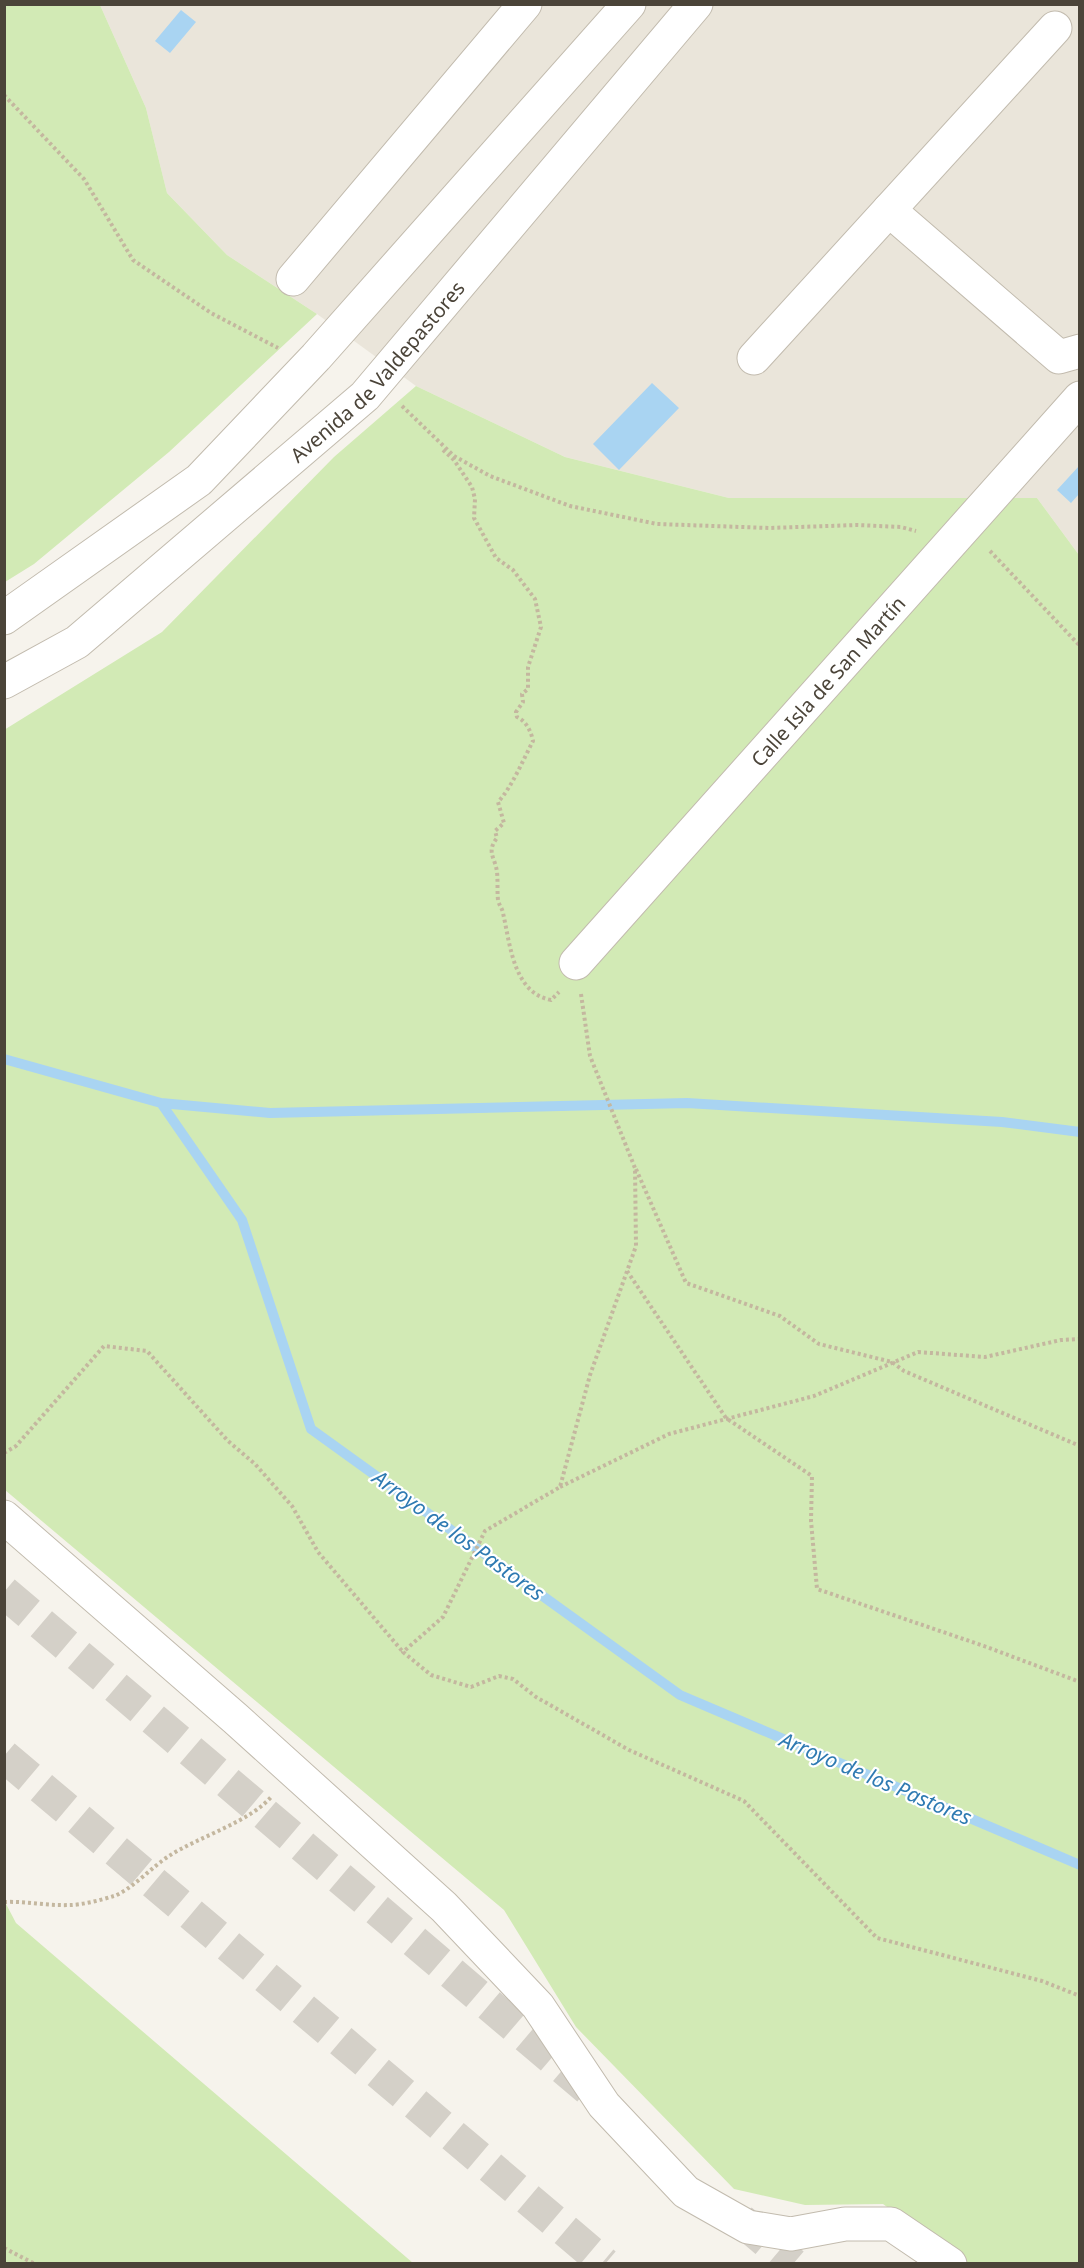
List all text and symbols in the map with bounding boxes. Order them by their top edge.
street label: Avenida de Valdepastores [284,275,470,468]
street label: Calle Isla de San Martín [744,590,911,772]
water label: Arroyo de los Pastores [366,1462,550,1607]
water label: Arroyo de los Pastores [774,1724,976,1831]

